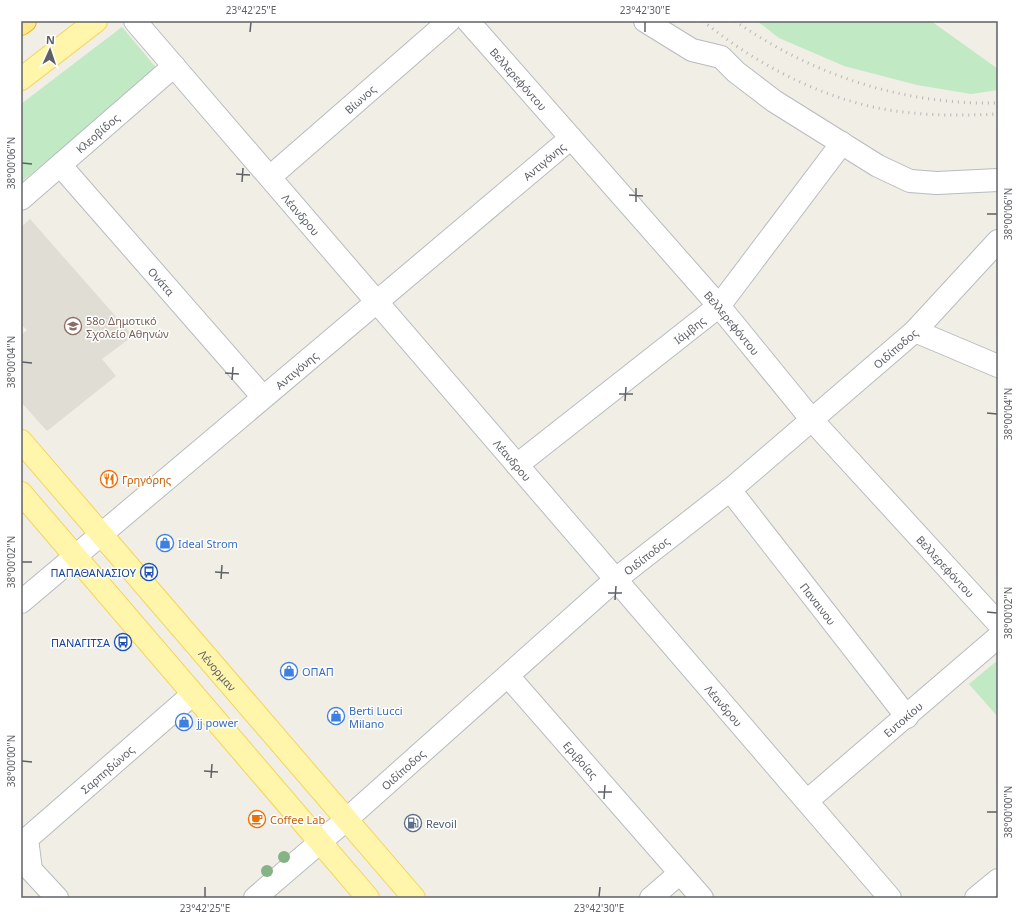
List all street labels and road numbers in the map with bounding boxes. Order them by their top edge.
street label: Βελλερεφόντου [487,44,551,113]
street label: Βίωνος [341,81,378,117]
street label: Κλεοβίδος [72,110,122,156]
street label: Αντιγόνης [519,139,568,183]
street label: Λέανδρου [279,190,324,238]
street label: Ονάτα [145,264,178,299]
street label: Βελλερεφόντου [701,287,763,358]
street label: Ιάμβης [670,312,708,347]
street label: Οιδίποδος [870,325,920,372]
street label: Αντιγόνης [272,348,321,392]
street label: Λέανδρου [491,436,535,484]
street label: Βελλερεφόντου [914,532,978,600]
street label: Οιδίποδος [620,533,672,578]
street label: Παναινου [797,579,840,628]
street label: Λένορμαν [196,646,240,694]
street label: Λέανδρου [702,681,746,729]
street label: Ευτοκίου [880,698,925,740]
street label: Εριβοίας [560,738,602,782]
street label: Σαρπηδώνος [77,742,137,796]
street label: Οιδίποδος [378,746,428,793]

